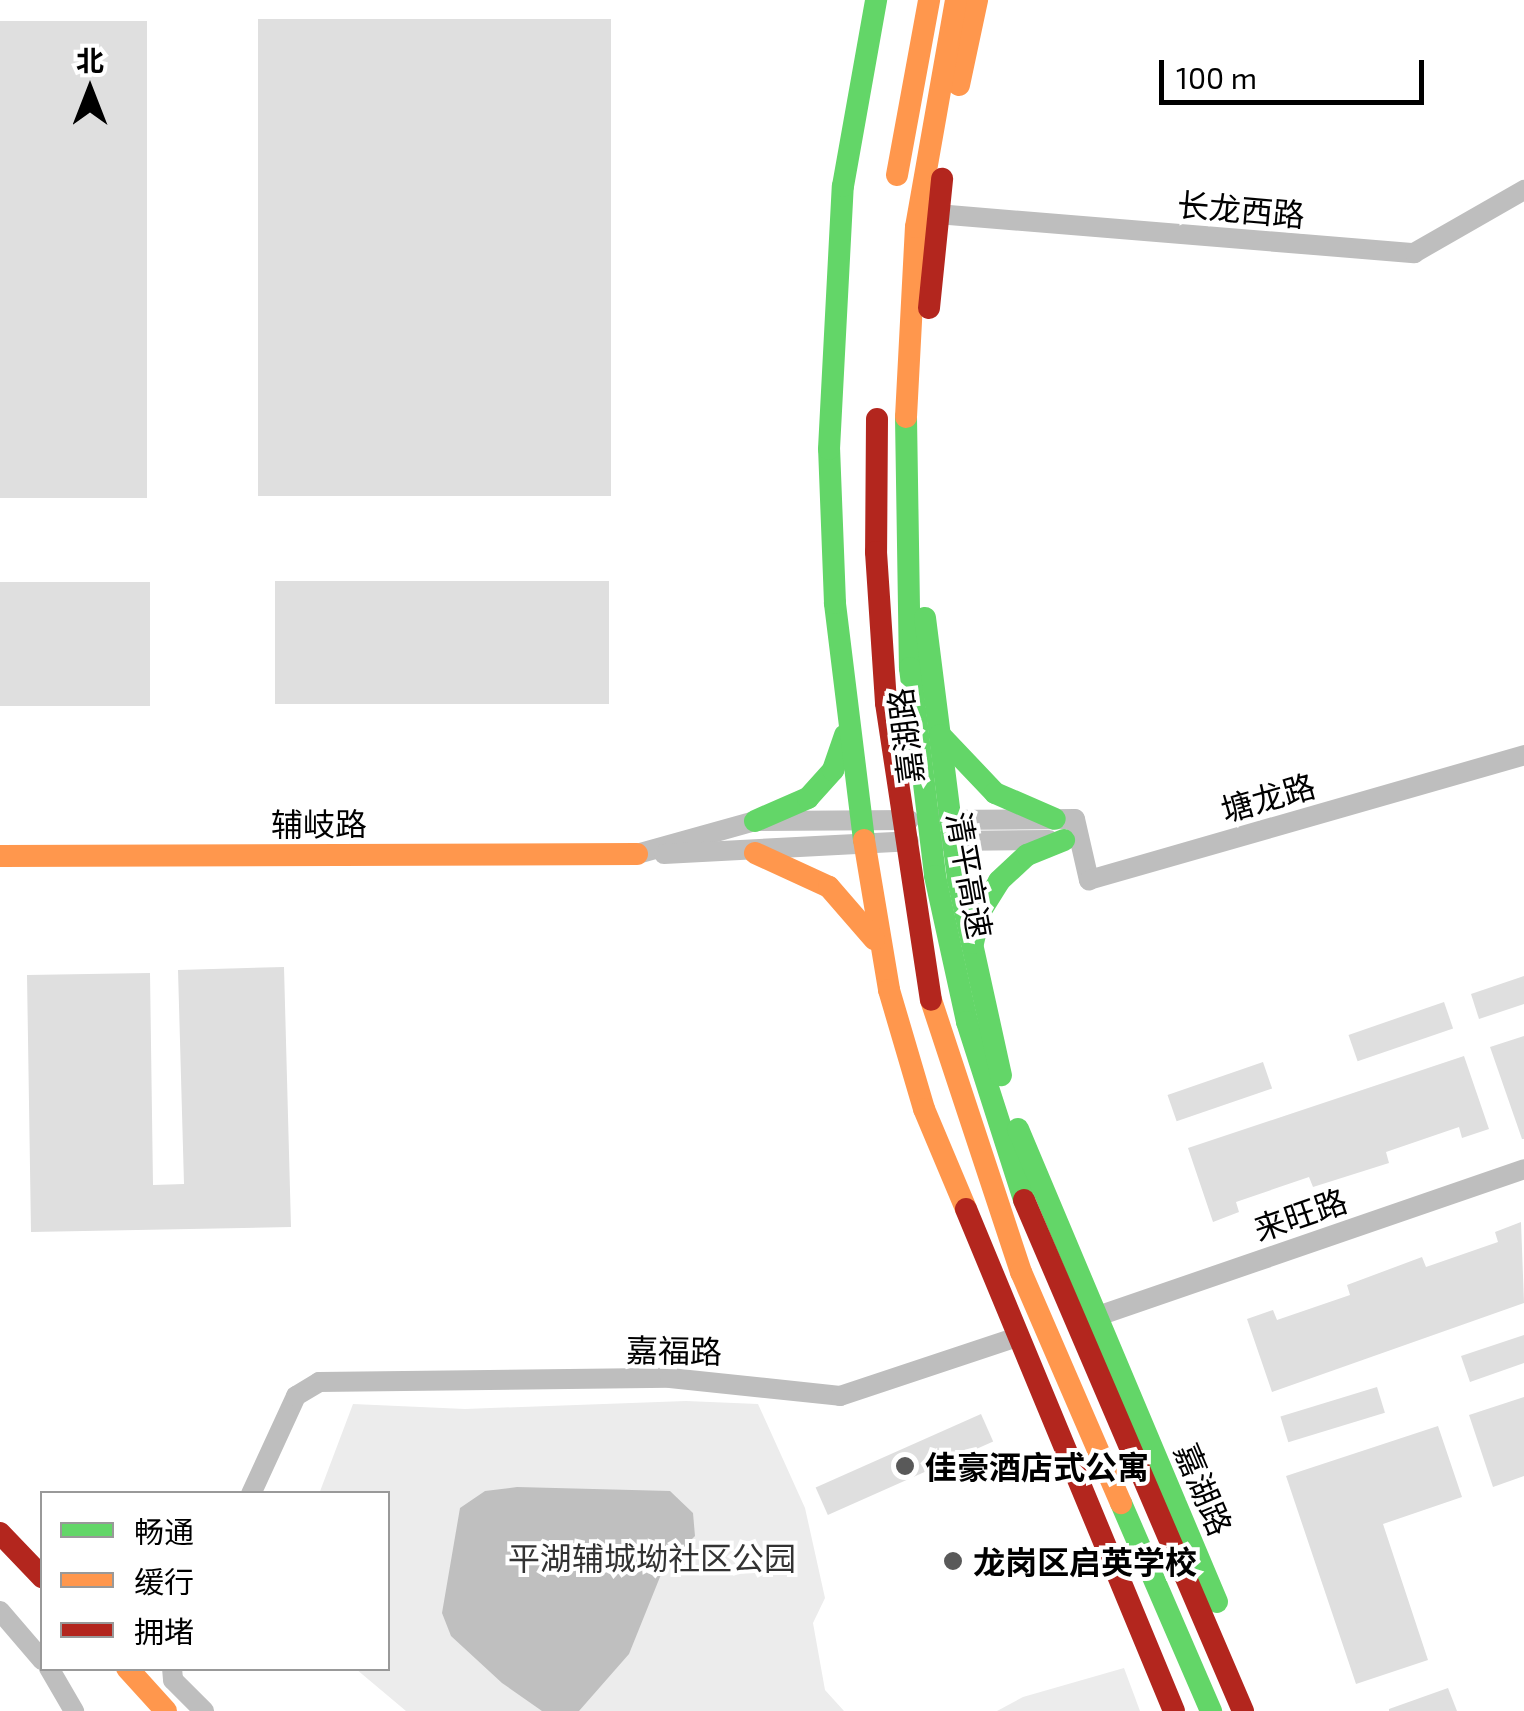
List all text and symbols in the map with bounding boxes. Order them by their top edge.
north arrow [40,40,140,140]
scale bar [1164,40,1429,102]
text: 北 [76,43,104,77]
text: 100 m [1176,59,1257,95]
street label: 长龙西路 [1176,184,1306,234]
street label: 嘉湖路 [880,686,930,786]
street label: 塘龙路 [1217,765,1319,829]
street label: 辅岐路 [271,804,367,842]
street label: 清平高速 [940,809,1000,941]
street label: 来旺路 [1248,1180,1352,1248]
street label: 嘉福路 [626,1330,722,1370]
street label: 嘉湖路 [1168,1437,1240,1541]
place label: 佳豪酒店式公寓 [925,1447,1149,1485]
marker: 佳豪酒店式公寓 [894,1455,916,1477]
legend [40,1491,390,1671]
text: 畅通 [134,1513,194,1549]
park label: 平湖辅城坳社区公园 [508,1538,796,1576]
place label: 龙岗区启英学校 [973,1542,1197,1580]
marker: 龙岗区启英学校 [942,1550,964,1572]
text: 缓行 [134,1563,194,1599]
text: 拥堵 [134,1613,194,1649]

